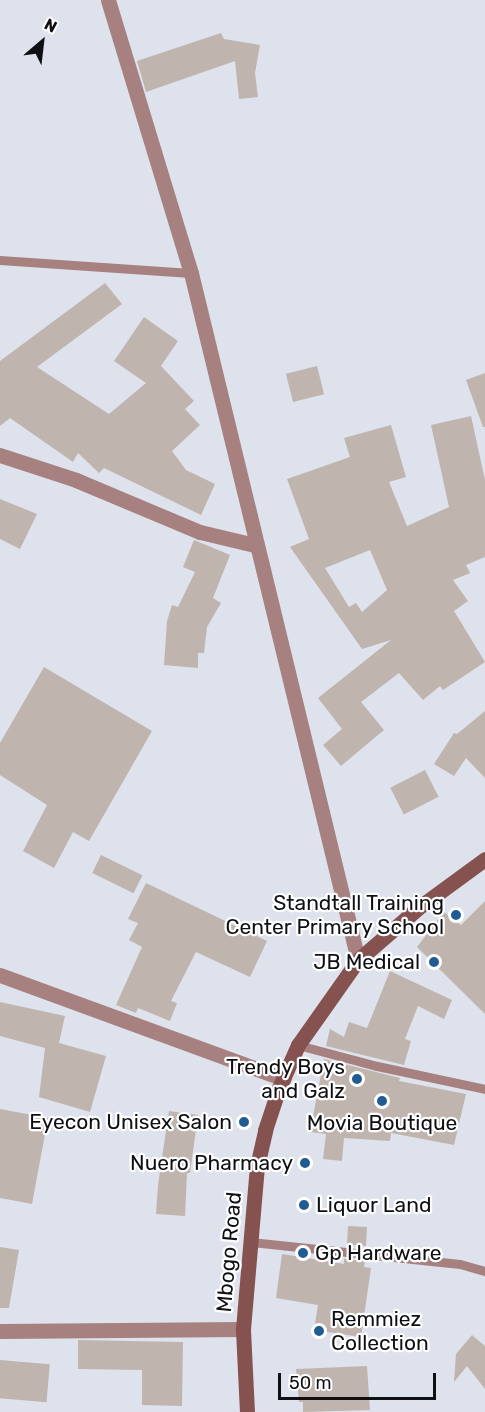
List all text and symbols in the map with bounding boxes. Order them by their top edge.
north arrow [12,12,72,72]
text: N [41,15,60,37]
place label: Standtall Training Center Primary School [224,890,444,940]
marker: Standtall Training Center Primary School [449,908,463,922]
place label: JB Medical [313,949,420,975]
marker: JB Medical [425,953,443,971]
place label: Trendy Boys and Galz [225,1054,345,1104]
marker: Trendy Boys and Galz [350,1072,364,1086]
marker: Movia Boutique [375,1094,389,1108]
place label: Eyecon Unisex Salon [29,1109,232,1135]
place label: Movia Boutique [307,1110,457,1136]
marker: Eyecon Unisex Salon [237,1115,251,1129]
place label: Nuero Pharmacy [130,1150,293,1176]
marker: Nuero Pharmacy [298,1156,312,1170]
street label: Mbogo Road [211,1191,247,1313]
place label: Liquor Land [316,1192,432,1218]
marker: Liquor Land [297,1198,311,1212]
place label: Gp Hardware [315,1240,441,1266]
marker: Gp Hardware [296,1246,310,1260]
place label: Remmiez Collection [331,1306,429,1356]
marker: Remmiez Collection [312,1324,326,1338]
scale bar [281,1361,438,1399]
text: 50 m [289,1372,332,1394]

